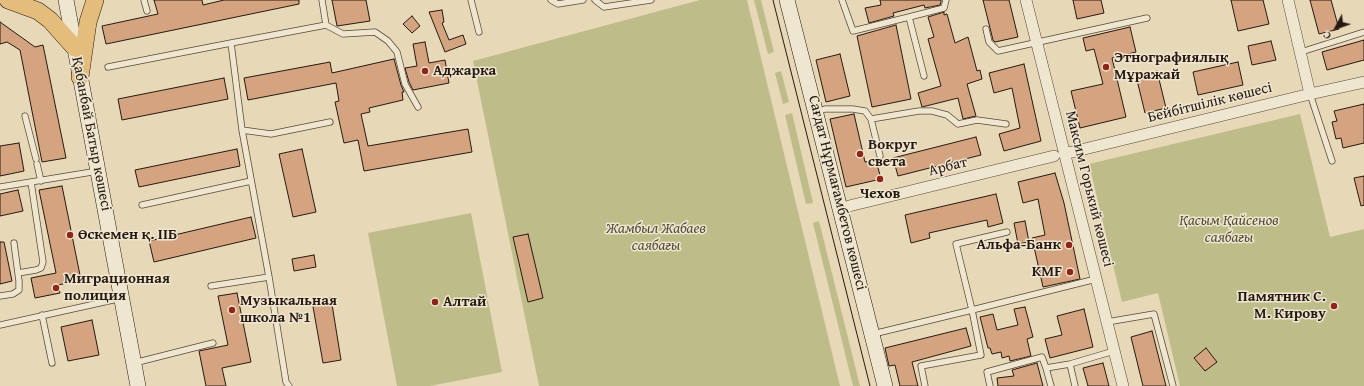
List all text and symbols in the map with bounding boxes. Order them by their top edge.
north arrow [1316,8,1356,48]
text: С [1319,28,1335,43]
place label: Этнографиялық Мұражай [1114,49,1228,84]
street label: Қабанбай Батыр көшесі [67,55,115,213]
place label: Аджарка [433,62,496,80]
marker: Этнографиялық Мұражай [1101,62,1111,72]
marker: Аджарка [420,66,430,76]
street label: Бейбітшілік көшесі [1146,79,1274,127]
street label: Сағдат Нұрмағамбетов көшесі [804,94,870,292]
street label: Максим Горький көшесі [1061,109,1117,269]
place label: Вокруг света [868,136,917,171]
marker: Вокруг света [855,149,865,159]
street label: Арбат [927,154,969,180]
marker: Чехов [875,174,885,184]
place label: Чехов [860,185,900,203]
park label: Қасым Қайсенов саябағы [1179,212,1279,247]
park label: Жамбыл Жабаев саябағы [606,220,706,255]
place label: Өскемен қ. ІІБ [78,226,177,244]
marker: Өскемен қ. ІІБ [65,230,75,240]
place label: Альфа-Банк [977,236,1061,254]
marker: Альфа-Банк [1064,240,1074,250]
place label: KMF [1032,263,1062,281]
marker: KMF [1065,267,1075,277]
place label: Миграционная полиция [64,270,170,305]
marker: Миграционная полиция [51,283,61,293]
place label: Памятник С. М. Кирову [1238,288,1326,323]
place label: Музыкальная школа №1 [240,292,337,327]
place label: Алтай [443,293,486,311]
marker: Алтай [430,297,440,307]
marker: Памятник С. М. Кирову [1329,301,1339,311]
marker: Музыкальная школа №1 [227,305,237,315]

